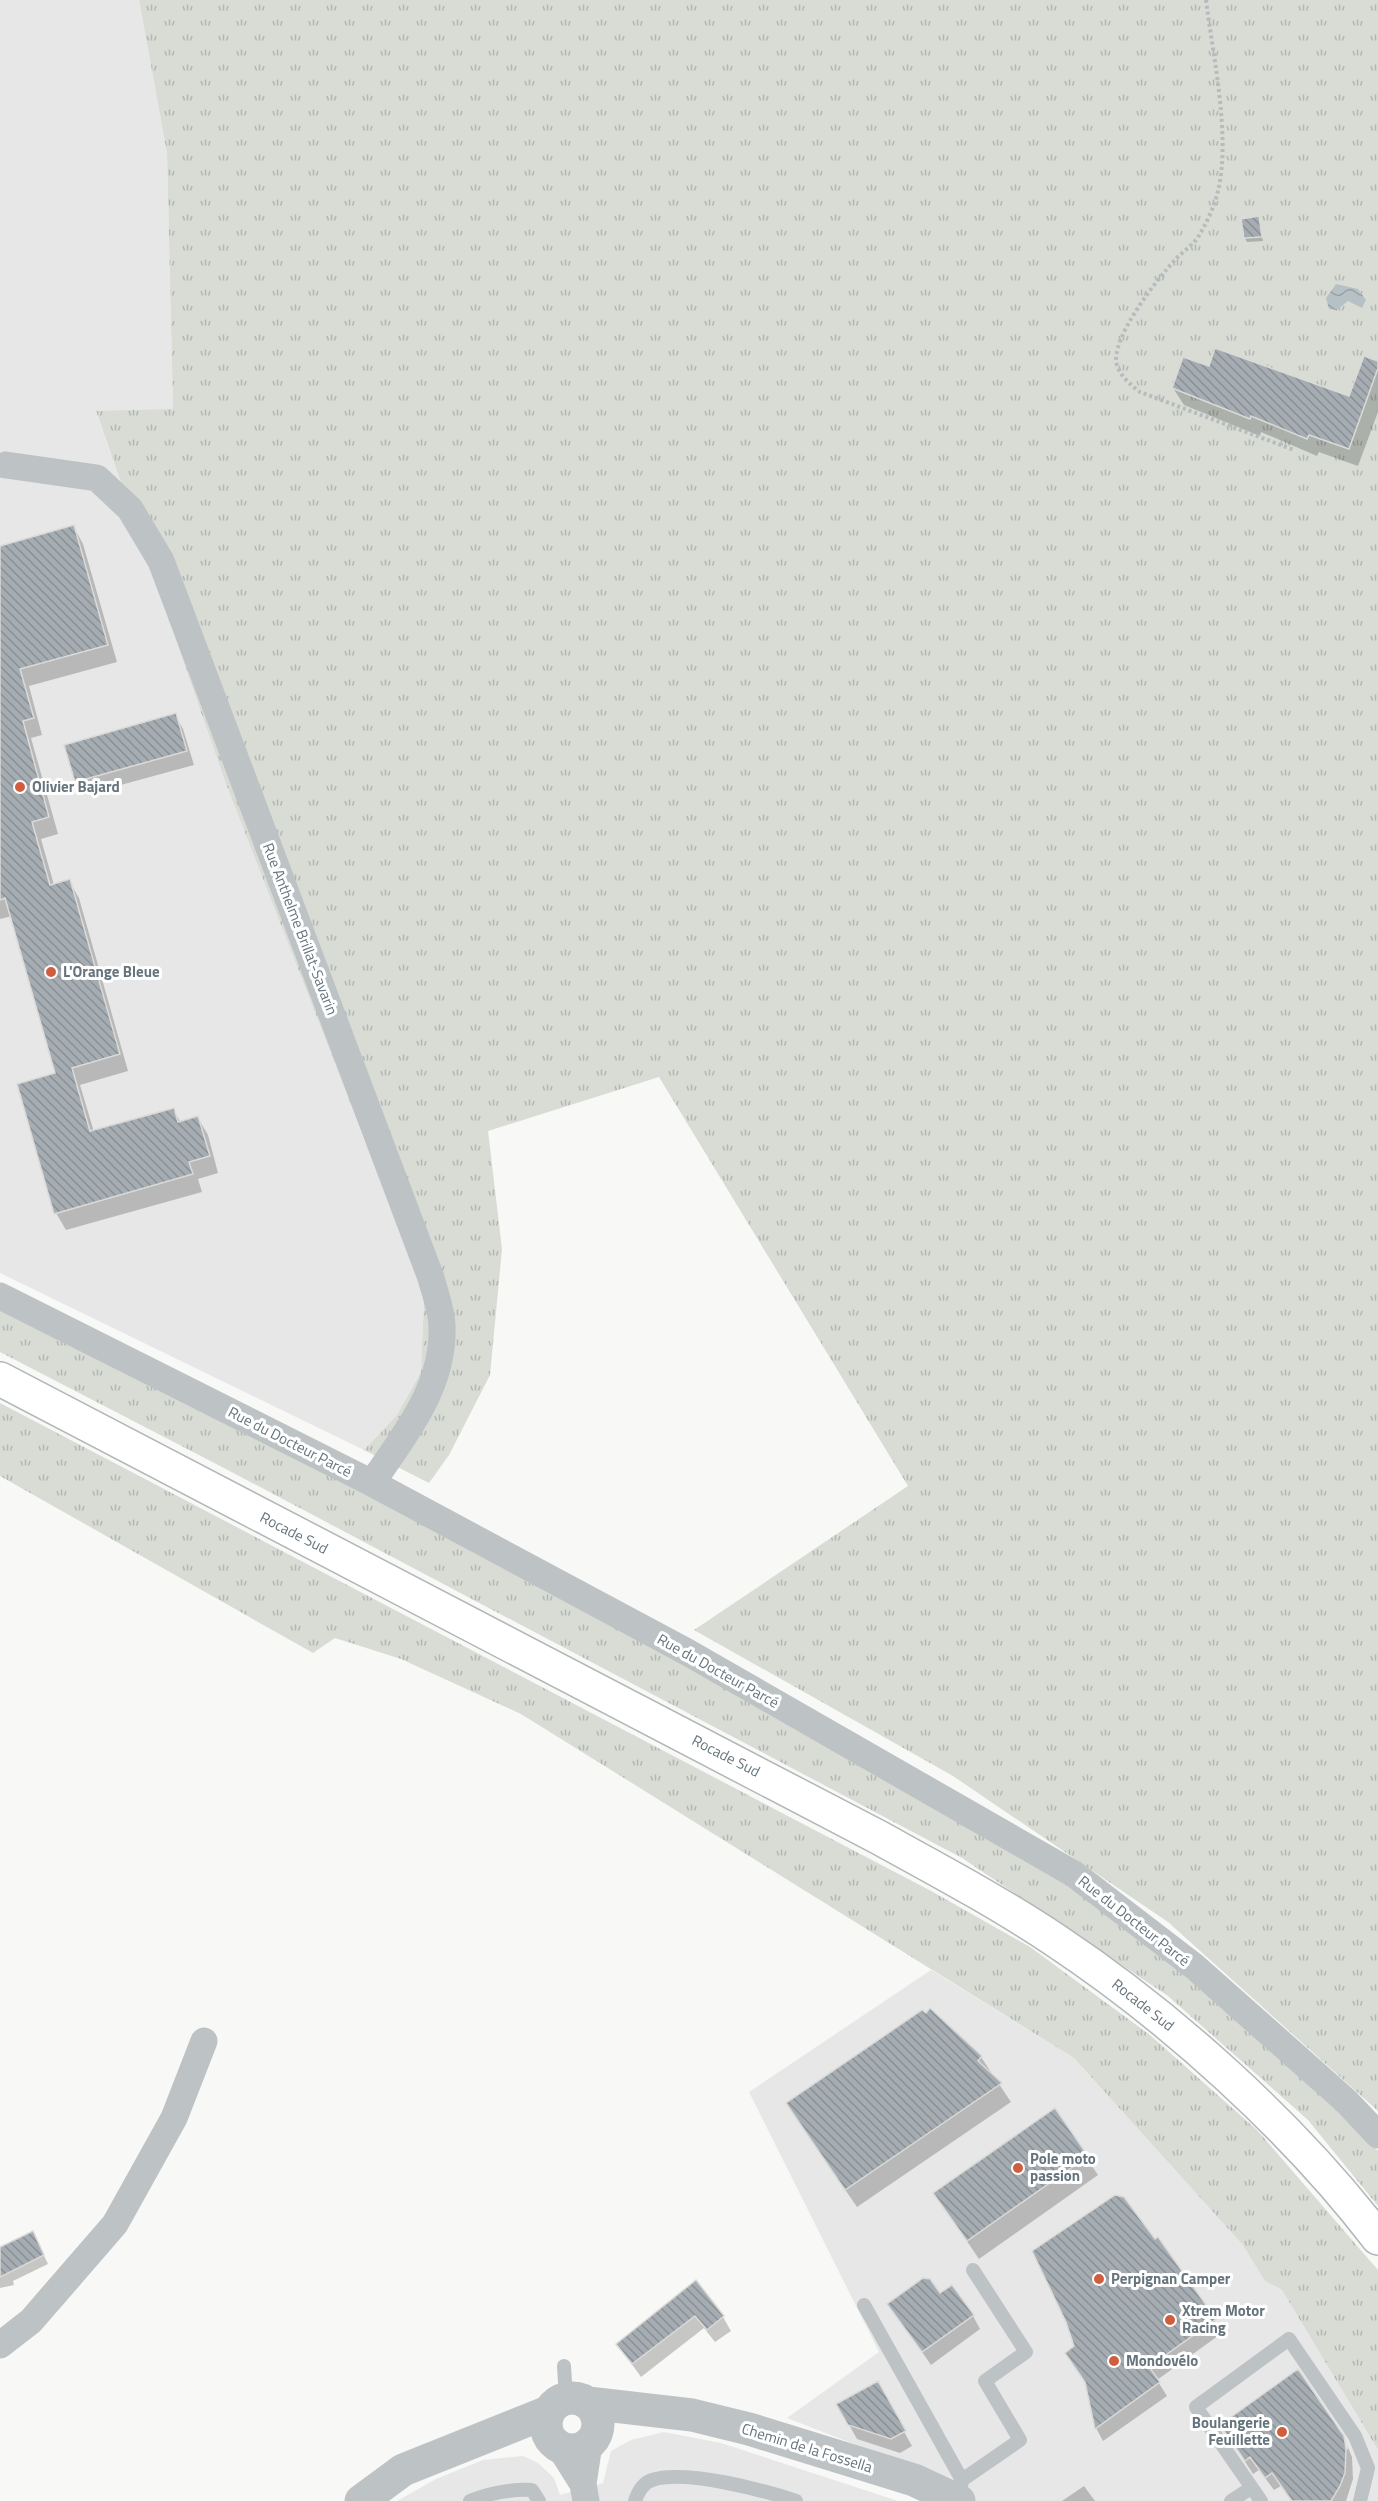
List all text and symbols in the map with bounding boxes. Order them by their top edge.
place label: Olivier Bajard [32,775,120,798]
marker: Olivier Bajard [13,780,27,794]
street label: Rue Anthelme Brillat-Savarin [257,839,344,1018]
place label: L'Orange Bleue [63,960,160,983]
marker: L'Orange Bleue [44,965,58,979]
street label: Rue du Docteur Parcé [224,1400,356,1483]
street label: Rocade Sud [256,1506,332,1560]
street label: Rue du Docteur Parcé [653,1628,783,1714]
street label: Rocade Sud [688,1729,764,1783]
street label: Rue du Docteur Parcé [1074,1870,1195,1972]
street label: Rocade Sud [1107,1973,1180,2036]
place label: Pole moto passion [1030,2147,1096,2187]
marker: Pole moto passion [1011,2161,1025,2175]
place label: Perpignan Camper [1111,2267,1231,2290]
marker: Perpignan Camper [1092,2272,1106,2286]
place label: Xtrem Motor Racing [1182,2299,1265,2339]
marker: Xtrem Motor Racing [1163,2313,1177,2327]
place label: Mondovélo [1126,2349,1198,2372]
marker: Mondovélo [1107,2354,1121,2368]
place label: Boulangerie Feuillette [1192,2411,1270,2451]
street label: Chemin de la Fossella [739,2417,876,2478]
marker: Boulangerie Feuillette [1275,2425,1289,2439]

